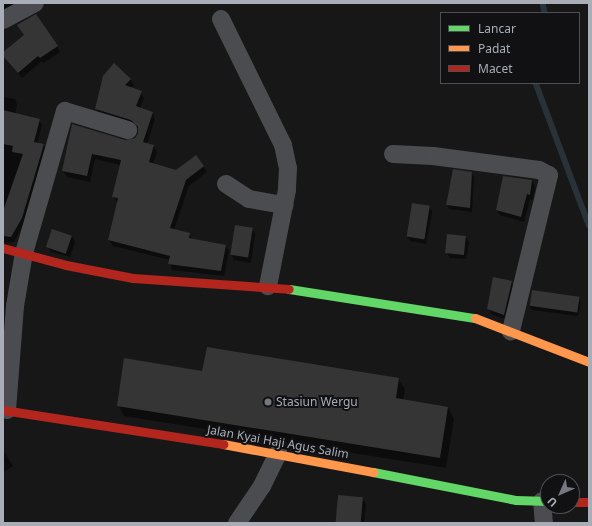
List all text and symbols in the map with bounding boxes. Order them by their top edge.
legend [440,12,580,84]
text: Lancar [478,20,516,37]
text: Padat [478,40,510,57]
text: Macet [478,60,512,77]
place label: Stasiun Wergu [276,395,358,409]
marker: Stasiun Wergu [263,397,273,407]
street label: Jalan Kyai Haji Agus Salim [206,422,350,462]
north arrow [540,474,580,514]
text: U [544,494,560,510]

